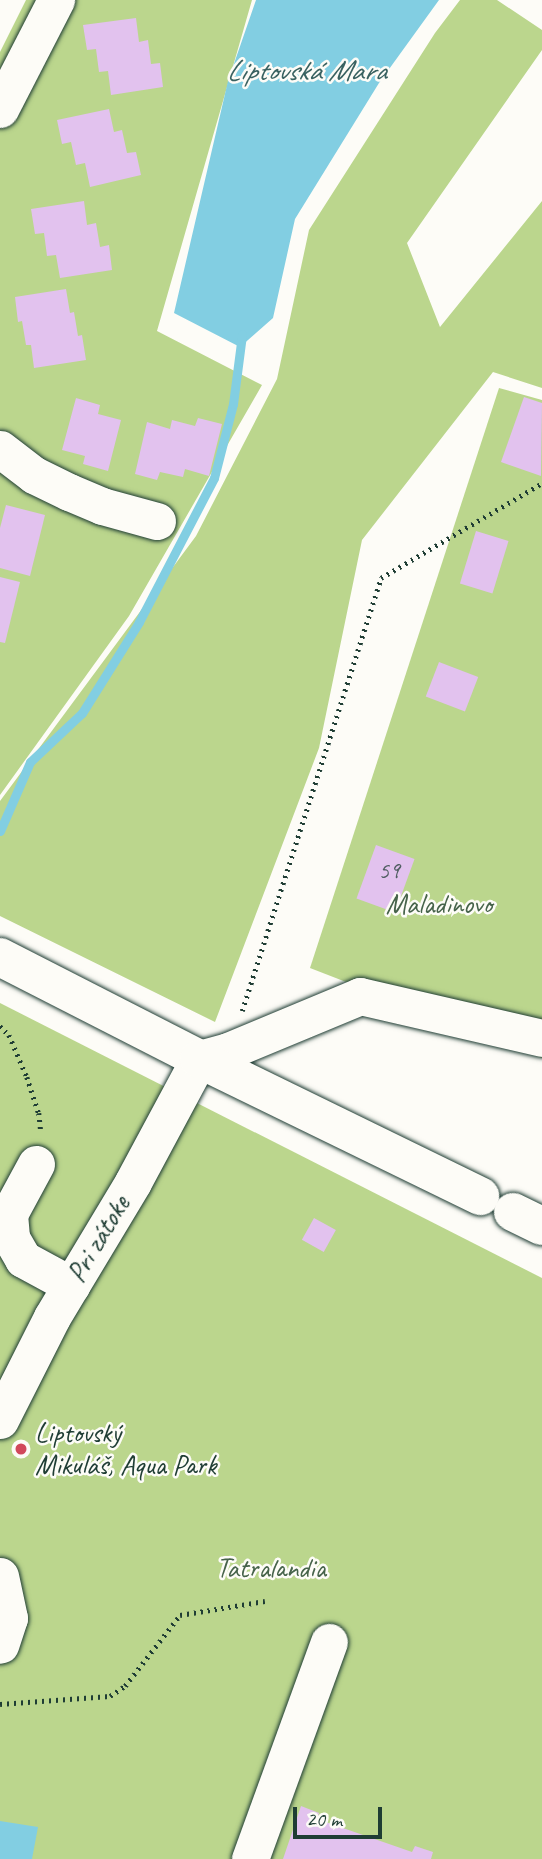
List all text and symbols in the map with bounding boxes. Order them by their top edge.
water label: Liptovská Mara [226,52,386,88]
house number: 59 [378,857,400,885]
park label: Maladinovo [386,887,492,921]
street label: Pri zátoke [59,1190,137,1288]
place label: Liptovský Mikuláš, Aqua Park [35,1416,217,1482]
marker: Liptovský Mikuláš, Aqua Park [13,1441,29,1457]
park label: Tatralandia [216,1551,326,1585]
scale bar [297,1792,386,1836]
text: 20 m [306,1806,342,1832]

